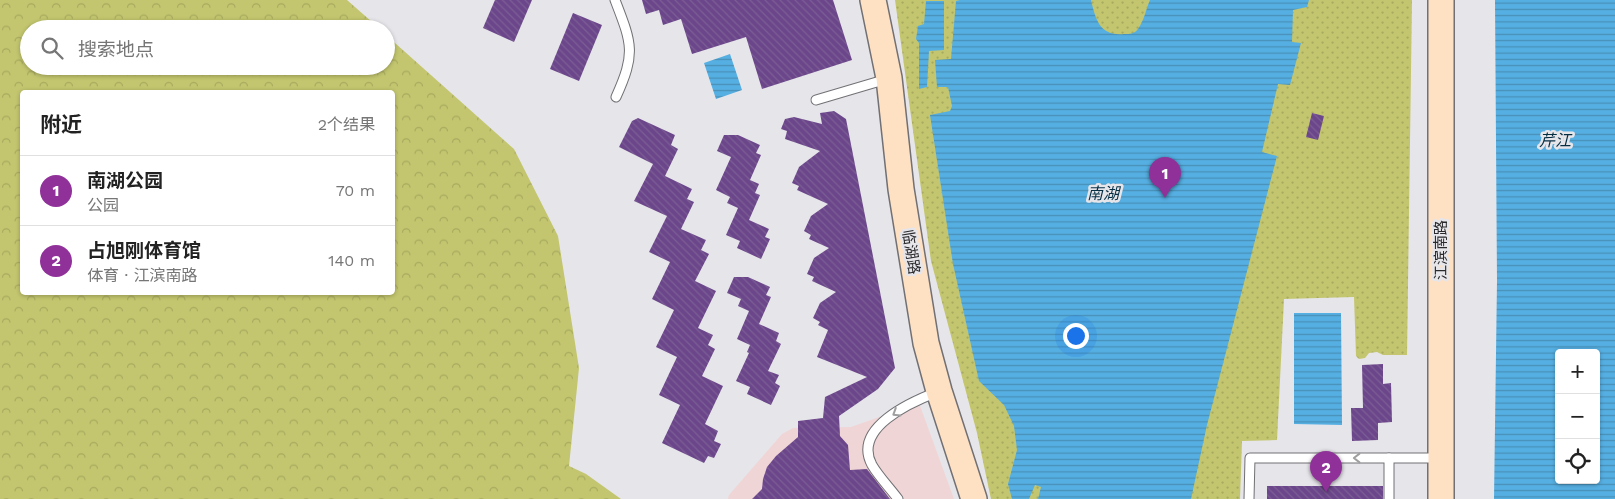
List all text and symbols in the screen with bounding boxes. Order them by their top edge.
search box [20,20,395,75]
icon: search [38,34,66,62]
text: 搜索地点 [78,38,154,61]
text: 附近 [40,112,82,137]
text: 2个结果 [318,115,375,134]
water label: 芹江 [1539,131,1573,150]
pin: 1 [1149,157,1181,198]
text: 南湖公园 [87,169,163,192]
text: 1 [53,181,59,200]
text: 70 m [336,181,375,200]
water label: 南湖 [1087,184,1122,203]
text: 公园 [87,196,119,215]
street label: 江滨南路 [1432,220,1450,280]
street label: 临湖路 [899,228,923,276]
text: 占旭刚体育馆 [87,239,201,262]
text: 2 [51,251,61,270]
text: 140 m [328,251,375,270]
text: 体育 · 江滨南路 [87,266,198,285]
your location [1063,323,1089,349]
map controls [1555,349,1600,484]
button: + [1555,349,1600,394]
button: − [1555,394,1600,439]
one-way arrow [892,407,901,416]
button: locate [1555,439,1600,484]
pin: 2 [1310,451,1342,492]
one-way arrow [1353,453,1360,463]

